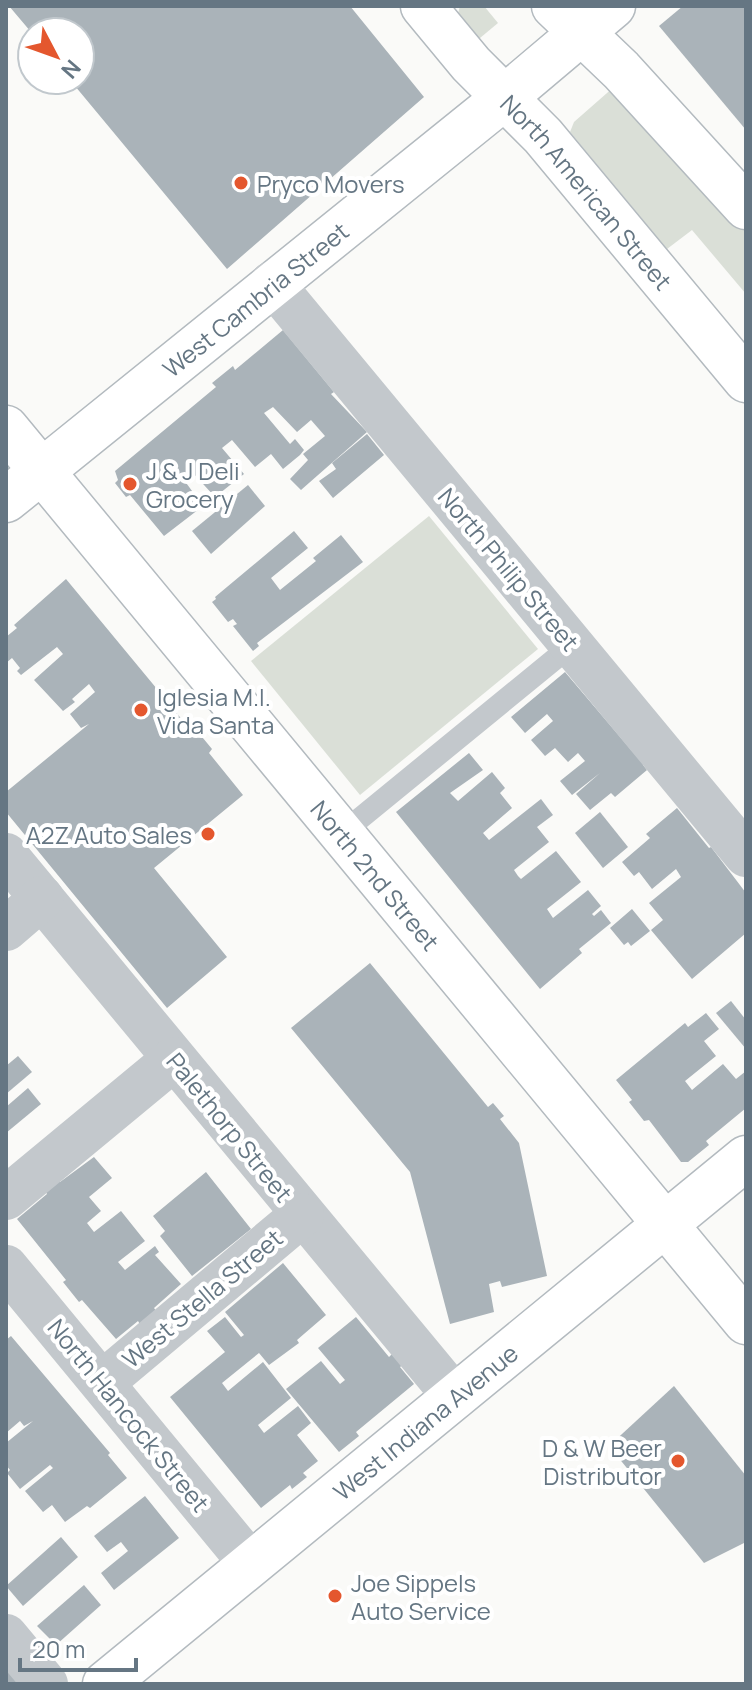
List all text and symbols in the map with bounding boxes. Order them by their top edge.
north arrow [16,16,96,96]
text: N [55,53,88,85]
street label: North American Street [494,87,680,296]
place label: Pryco Movers [257,167,405,200]
marker: Pryco Movers [232,174,250,192]
street label: West Cambria Street [155,214,355,384]
place label: J & J Deli Grocery [146,454,240,515]
marker: J & J Deli Grocery [121,475,139,493]
street label: North Philip Street [431,481,587,657]
place label: Iglesia M.I. Vida Santa [157,680,274,741]
marker: Iglesia M.I. Vida Santa [132,701,150,719]
street label: North 2nd Street [304,793,448,957]
place label: A2Z Auto Sales [26,818,192,851]
marker: A2Z Auto Sales [199,825,217,843]
street label: Palethorp Street [160,1045,300,1209]
street label: West Stella Street [115,1221,289,1375]
street label: North Hancock Street [41,1312,217,1518]
street label: West Indiana Avenue [326,1336,524,1507]
place label: D & W Beer Distributor [542,1431,662,1492]
marker: D & W Beer Distributor [669,1452,687,1470]
place label: Joe Sippels Auto Service [351,1566,491,1627]
marker: Joe Sippels Auto Service [326,1587,344,1605]
scale bar [20,1622,136,1672]
text: 20 m [32,1632,85,1665]

